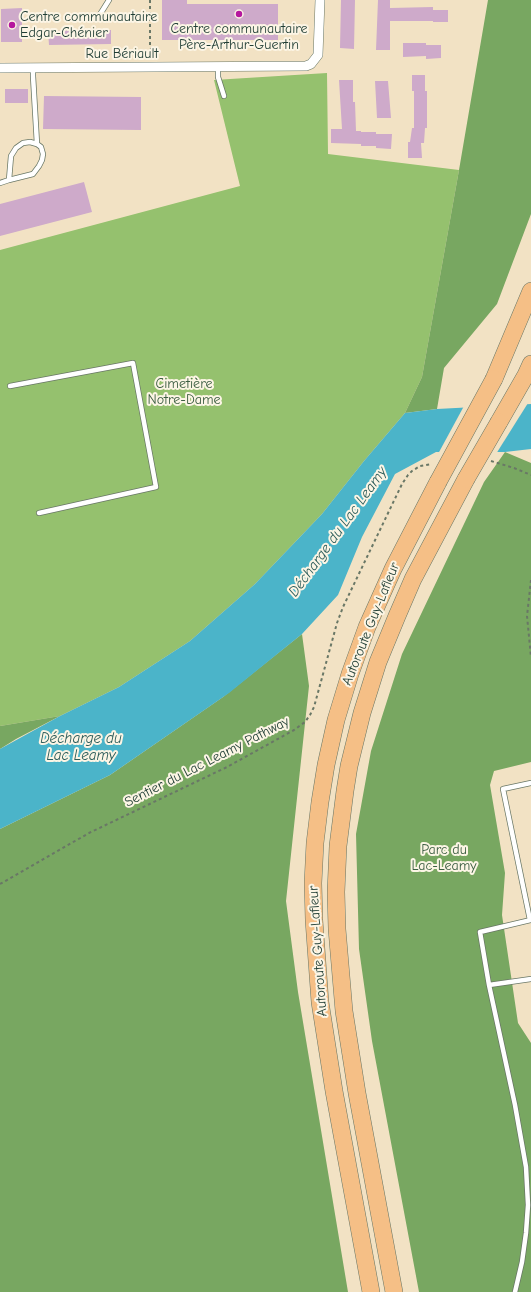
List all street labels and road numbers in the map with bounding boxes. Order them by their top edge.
street label: Rue Bériault [85,46,159,62]
street label: Autoroute Guy-Lafleur [339,560,403,688]
street label: Sentier du Lac Leamy Pathway [122,713,292,811]
street label: Autoroute Guy-Lafleur [305,885,331,1017]

